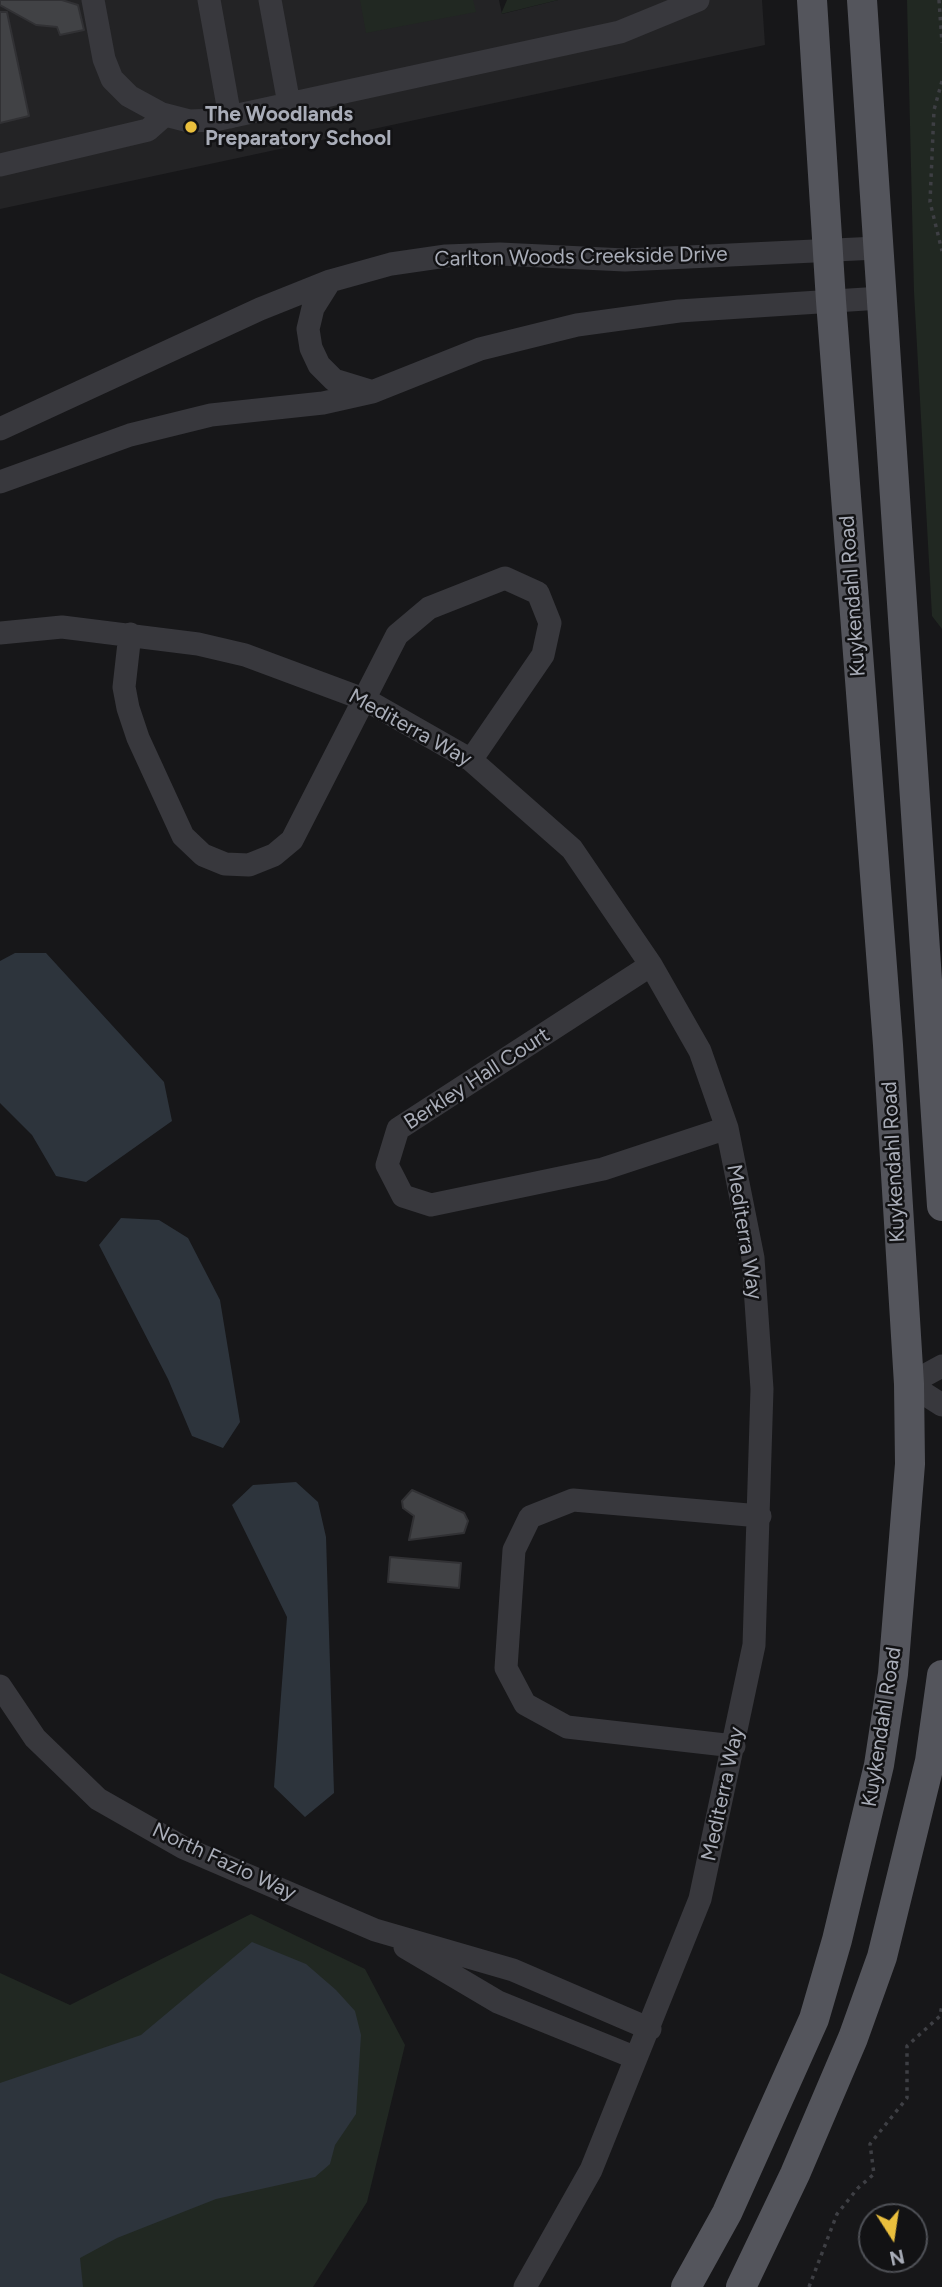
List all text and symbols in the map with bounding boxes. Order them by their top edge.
place label: The Woodlands Preparatory School [205,102,391,152]
marker: The Woodlands Preparatory School [183,119,199,135]
street label: Carlton Woods Creekside Drive [434,242,728,272]
street label: Kuykendahl Road [835,515,871,677]
street label: Mediterra Way [344,684,476,772]
street label: Berkley Hall Court [399,1023,555,1135]
street label: Kuykendahl Road [877,1081,911,1243]
street label: Mediterra Way [721,1162,767,1302]
street label: Kuykendahl Road [857,1645,907,1809]
street label: Mediterra Way [696,1724,750,1864]
street label: North Fazio Way [148,1818,300,1906]
north arrow [858,2203,928,2273]
text: N [887,2244,907,2270]

